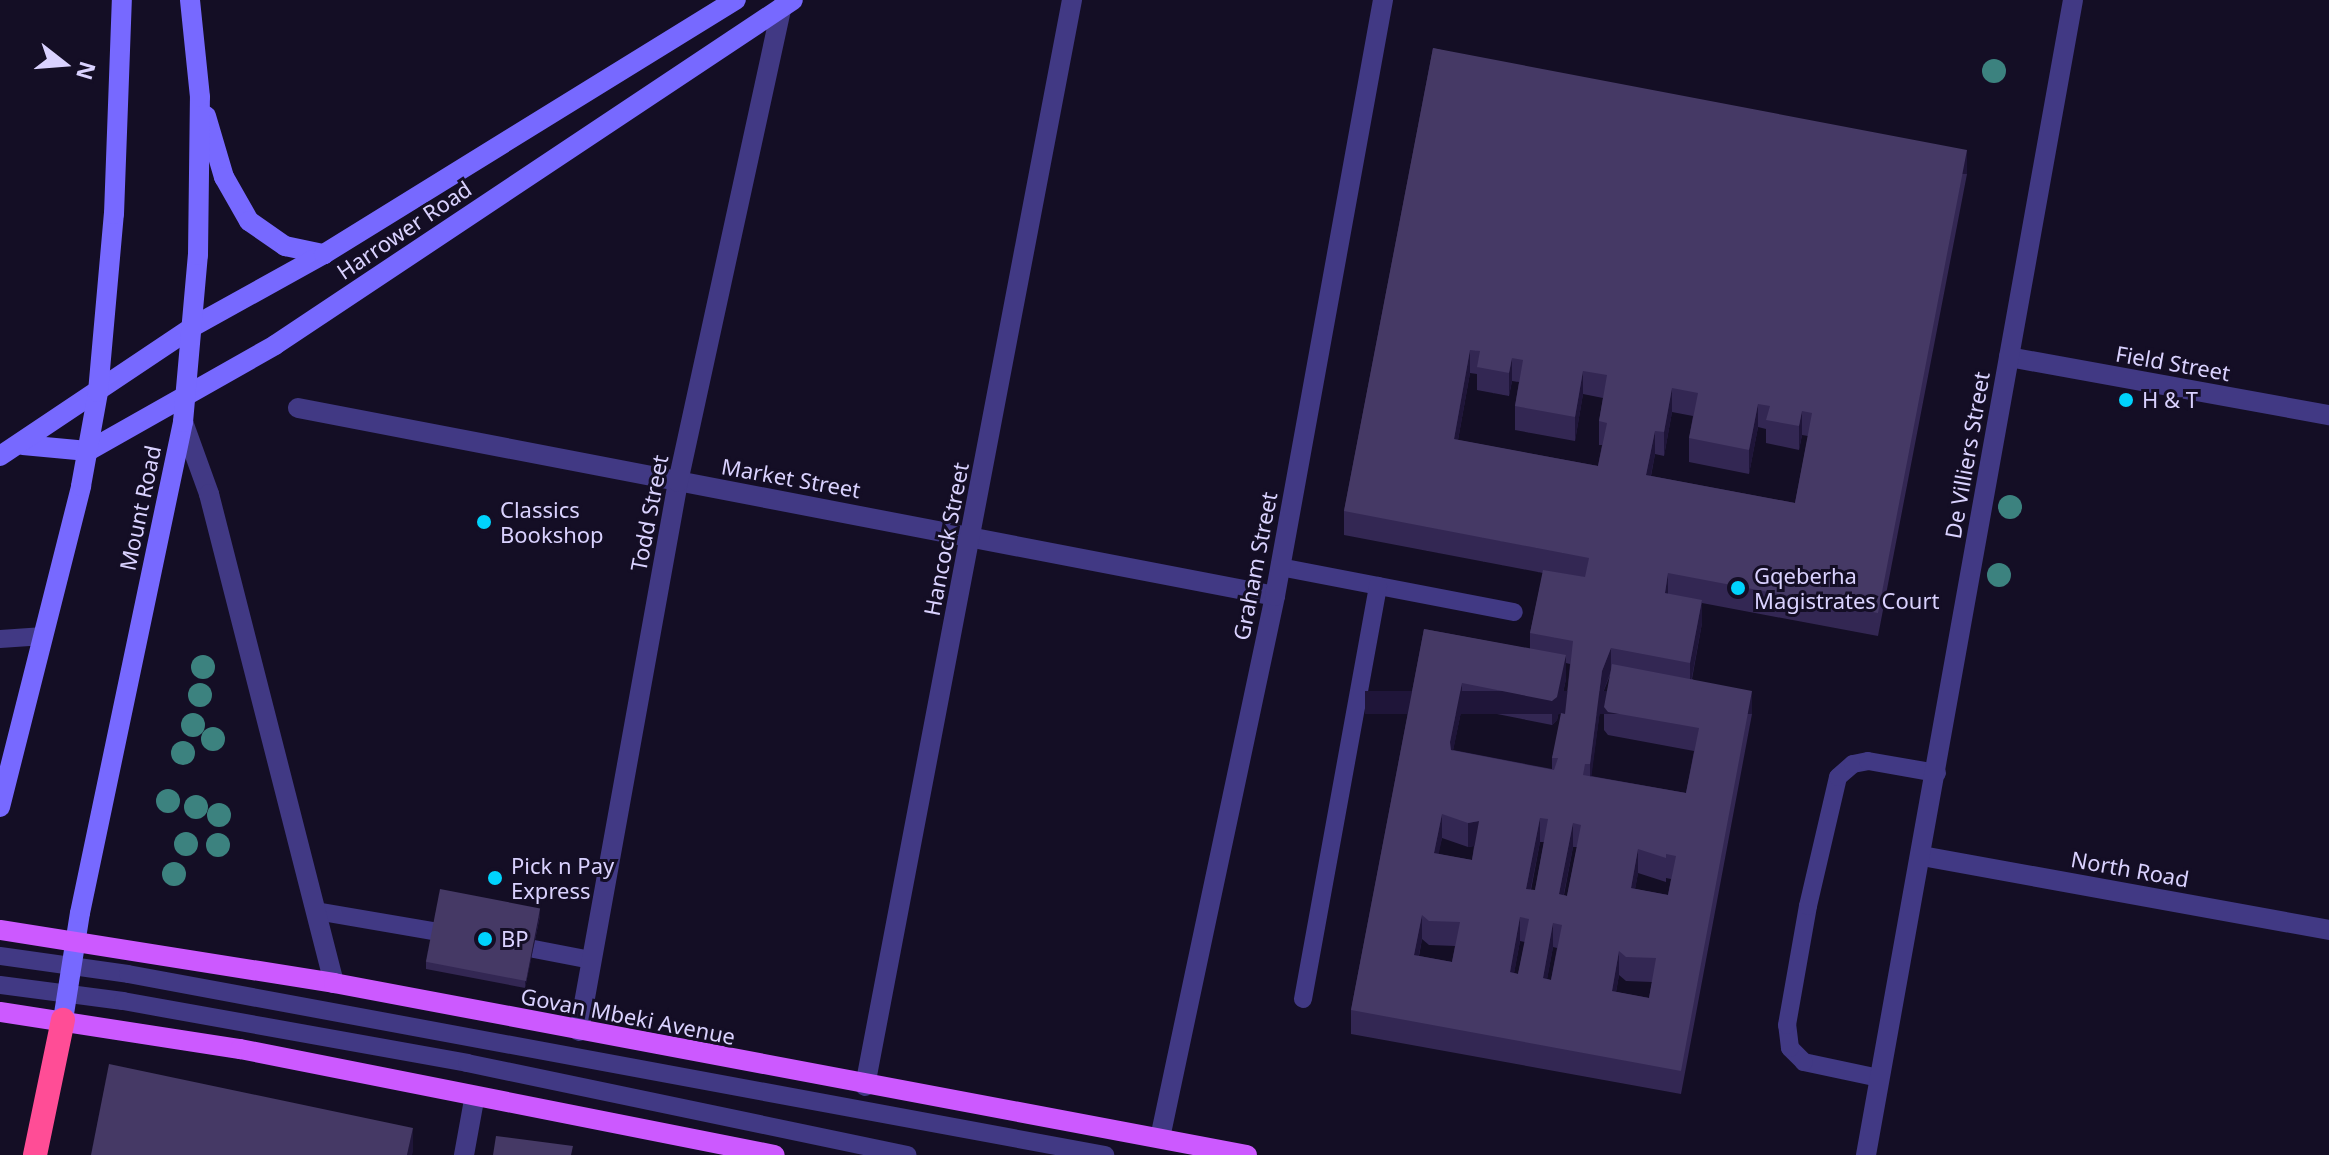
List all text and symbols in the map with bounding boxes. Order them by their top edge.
north arrow [24,24,104,104]
text: N [70,58,104,84]
street label: Harrower Road [332,175,476,285]
street label: Field Street [2114,340,2232,386]
street label: De Villiers Street [1939,369,1995,541]
place label: H & T [2142,387,2198,413]
marker: H & T [2117,391,2135,409]
street label: Mount Road [114,443,166,573]
street label: Todd Street [625,452,673,574]
street label: Market Street [719,453,863,503]
street label: Hancock Street [918,460,974,618]
street label: Graham Street [1228,490,1282,642]
place label: Classics Bookshop [500,496,604,548]
marker: Classics Bookshop [475,513,493,531]
place label: Gqeberha Magistrates Court [1754,562,1939,614]
marker: Gqeberha Magistrates Court [1729,579,1747,597]
street label: North Road [2069,846,2191,892]
place label: Pick n Pay Express [511,852,614,904]
marker: Pick n Pay Express [486,869,504,887]
place label: BP [501,926,529,952]
marker: BP [476,930,494,948]
street label: Govan Mbeki Avenue [518,982,738,1050]

